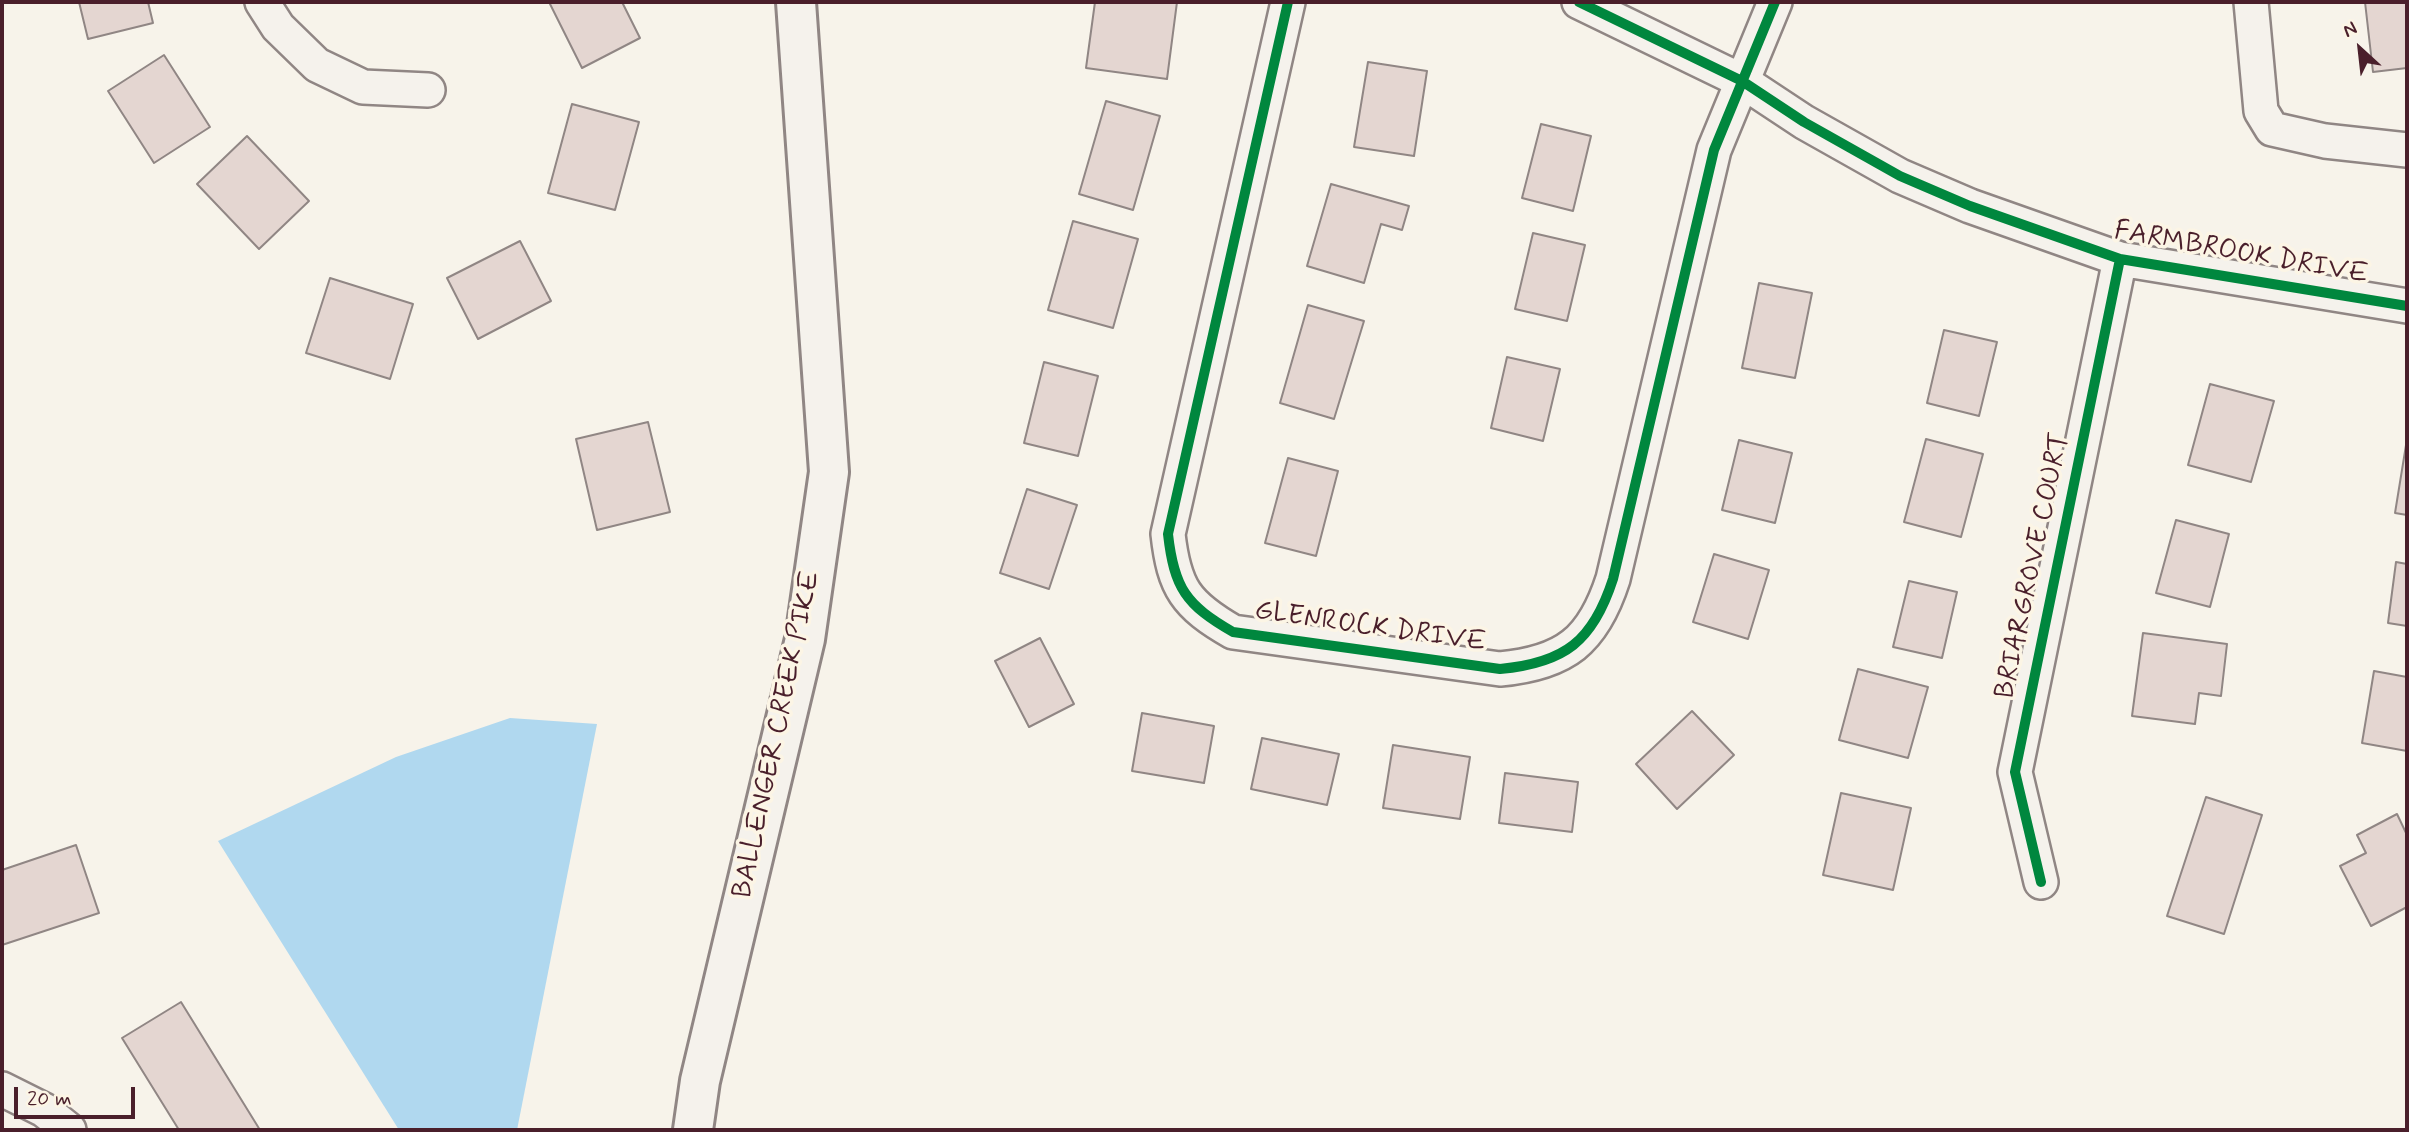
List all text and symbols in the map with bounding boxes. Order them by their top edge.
north arrow [2325,14,2395,84]
text: N [2339,16,2362,44]
street label: FARMBROOK DRIVE [2111,215,2371,293]
street label: BRIARGROVE COURT [1989,430,2079,702]
street label: BALLENGER CREEK PIKE [727,568,829,902]
street label: GLENROCK DRIVE [1252,595,1488,661]
scale bar [18,1072,138,1116]
text: 20 m [27,1085,72,1113]

